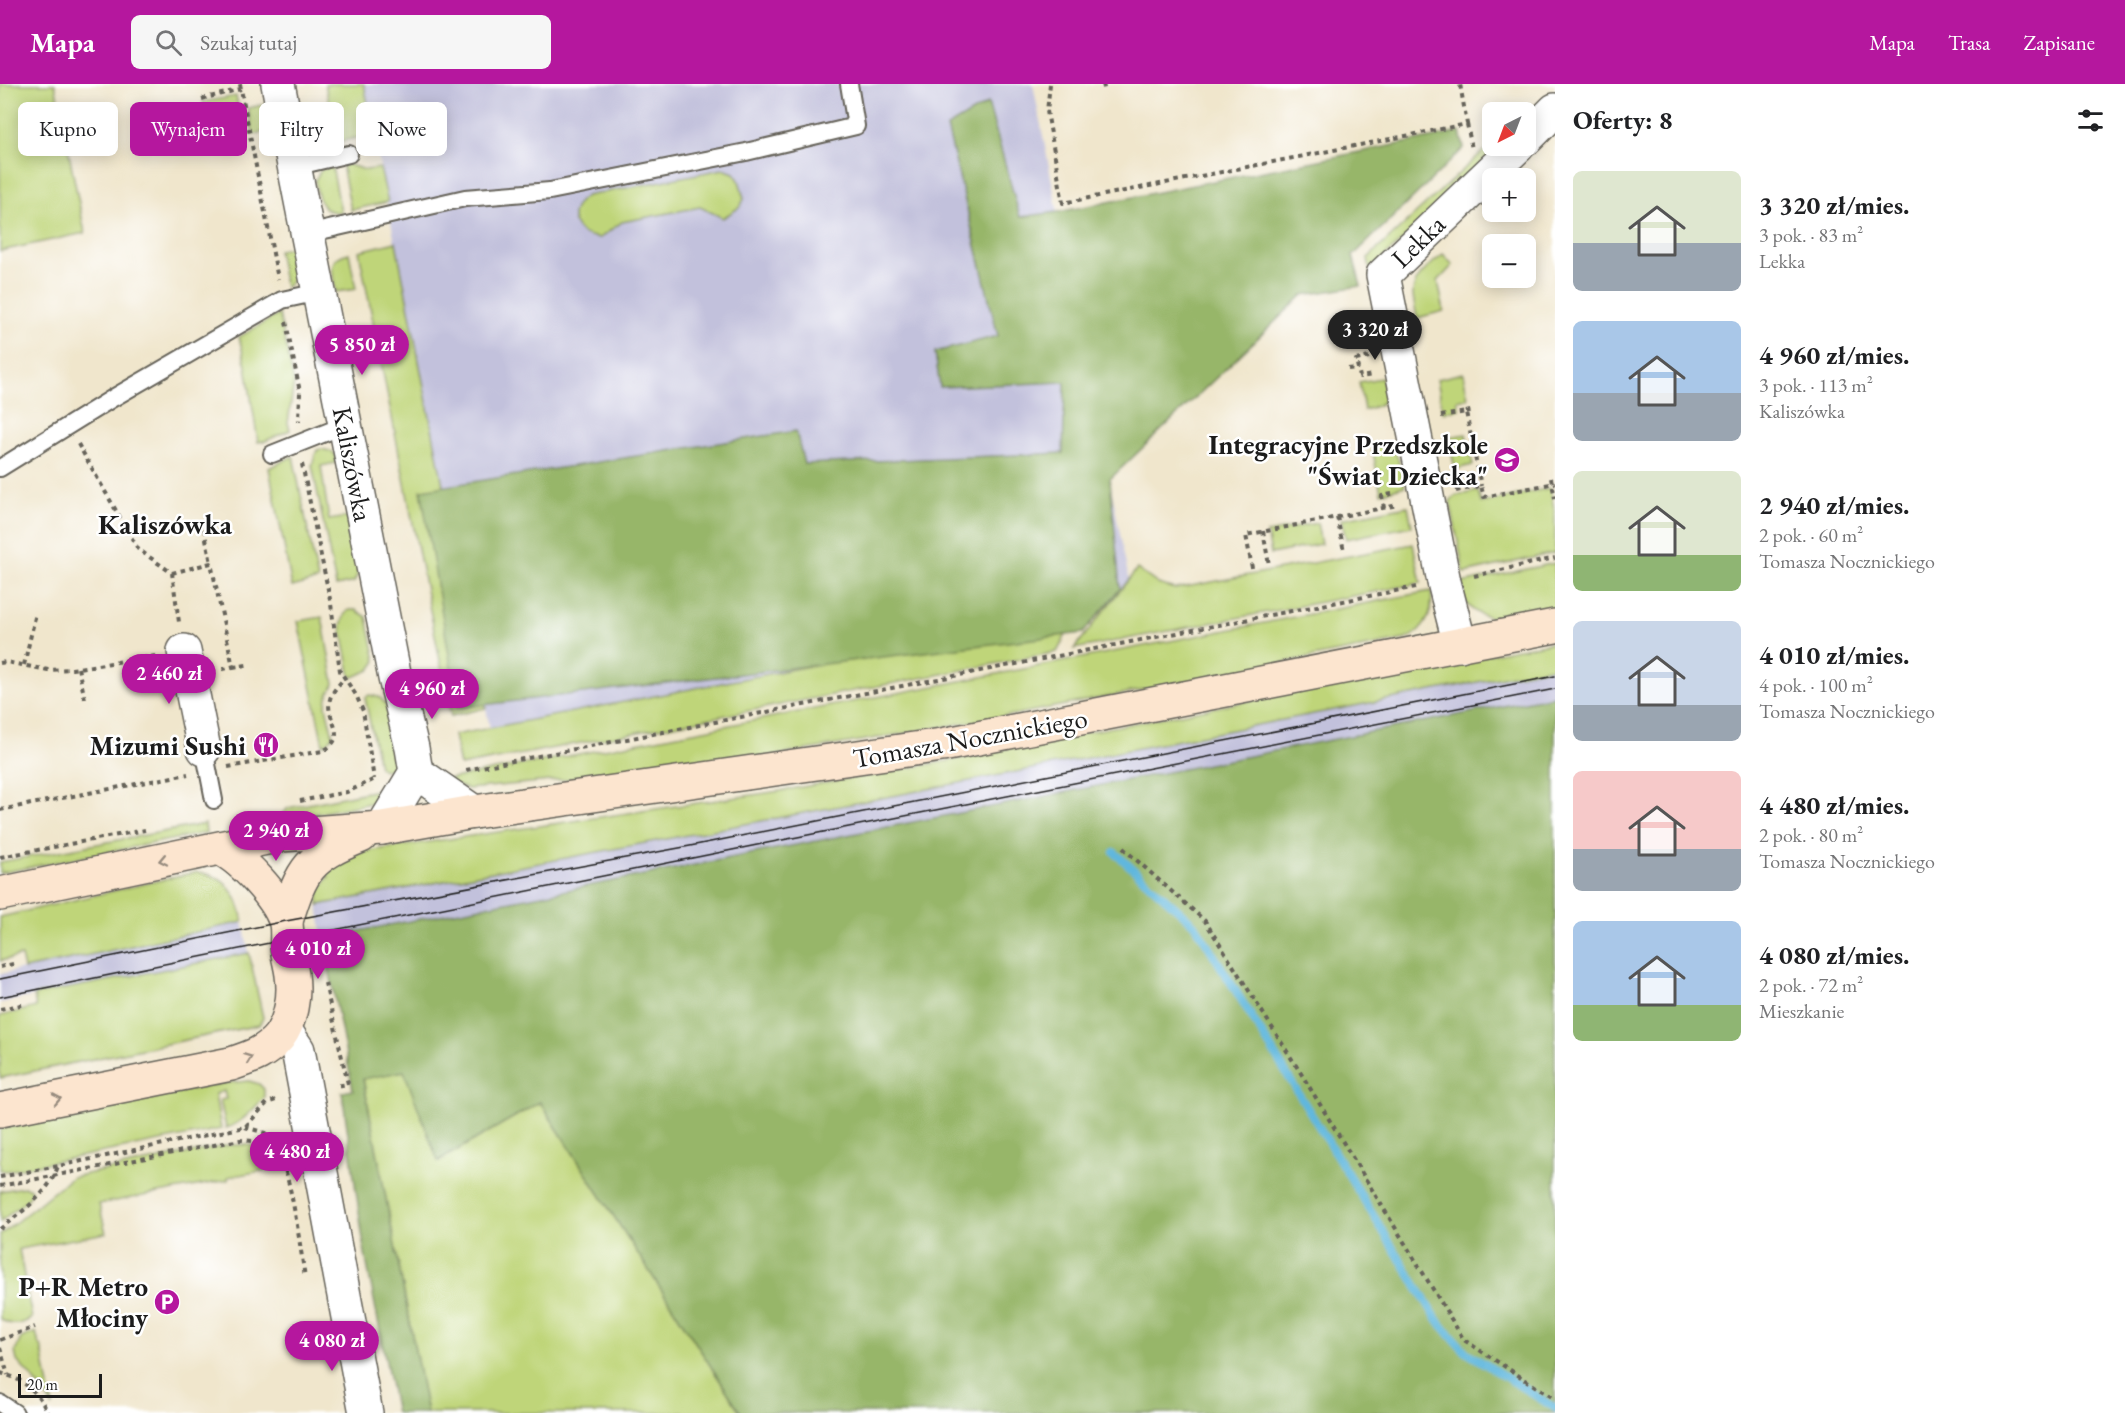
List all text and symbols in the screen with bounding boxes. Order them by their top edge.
search box [131,15,551,69]
text: Mapa [30,24,95,60]
icon: search [152,26,185,59]
text: Szukaj tutaj [200,28,297,57]
text: Mapa [1869,29,1915,56]
text: Trasa [1948,29,1990,56]
text: Zapisane [2023,29,2095,56]
chip: Kupno [18,102,118,156]
chip: Wynajem [130,102,247,156]
chip: Filtry [259,102,344,156]
chip: Nowe [356,102,447,156]
north arrow [1482,102,1536,156]
map controls [1482,102,1536,288]
text: Oferty: 8 [1573,103,1673,137]
icon: filters [2074,104,2107,137]
button: + [1482,168,1536,222]
text: 3 320 zł/mies. [1759,188,1909,222]
icon: home [1621,195,1693,267]
street label: Lekka [1383,207,1453,275]
text: 3 pok. · 83 m² [1759,222,1863,248]
button: − [1482,234,1536,288]
text: Lekka [1759,248,1805,274]
pin: 3 320 zł [1313,310,1437,361]
text: 3 320 zł [1342,316,1408,342]
pin: 5 850 zł [300,325,424,376]
text: 5 850 zł [329,331,395,357]
text: 4 960 zł/mies. [1759,338,1909,372]
icon: home [1621,345,1693,417]
text: 3 pok. · 113 m² [1759,372,1873,398]
text: Kaliszówka [1759,398,1845,424]
street label: Kaliszówka [325,404,381,525]
place label: Integracyjne Przedszkole "Świat Dziecka" [1208,427,1488,493]
school or university icon: Integracyjne Przedszkole "Świat Dziecka" [1492,445,1522,475]
text: 2 940 zł/mies. [1759,488,1909,522]
icon: home [1621,495,1693,567]
district label: Kaliszówka [98,506,233,542]
text: 2 pok. · 60 m² [1759,522,1863,548]
text: Tomasza Nocznickiego [1759,548,1935,574]
text: 4 010 zł/mies. [1759,638,1909,672]
icon: home [1621,645,1693,717]
pin: 2 460 zł [107,654,231,705]
text: 2 460 zł [136,660,202,686]
pin: 4 960 zł [370,669,494,720]
text: 4 pok. · 100 m² [1759,672,1873,698]
text: 4 960 zł [399,675,465,701]
text: Tomasza Nocznickiego [1759,698,1935,724]
street label: Tomasza Nocznickiego [850,700,1090,776]
place label: Mizumi Sushi [89,728,246,763]
restaurant icon: Mizumi Sushi [251,730,281,760]
text: 4 480 zł/mies. [1759,788,1909,822]
icon: home [1621,795,1693,867]
pin: 2 940 zł [214,811,338,862]
text: 2 940 zł [243,817,309,843]
text: 2 pok. · 80 m² [1759,822,1863,848]
text: Tomasza Nocznickiego [1759,848,1935,874]
one-way arrow [159,853,169,866]
pin: 4 010 zł [256,929,380,980]
text: 4 010 zł [285,935,351,961]
text: 4 080 zł/mies. [1759,938,1909,972]
icon: home [1621,945,1693,1017]
text: 2 pok. · 72 m² [1759,972,1863,998]
text: Mieszkanie [1759,998,1844,1024]
one-way arrow [242,1053,253,1065]
one-way arrow [52,1093,62,1106]
pin: 4 480 zł [235,1132,359,1183]
text: 4 480 zł [264,1138,330,1164]
place label: P+R Metro Młociny [18,1269,149,1335]
parking icon: P+R Metro Młociny [152,1287,182,1317]
pin: 4 080 zł [270,1321,394,1372]
text: 4 080 zł [299,1327,365,1353]
scale bar [18,1371,102,1398]
text: 20 m [27,1374,58,1395]

